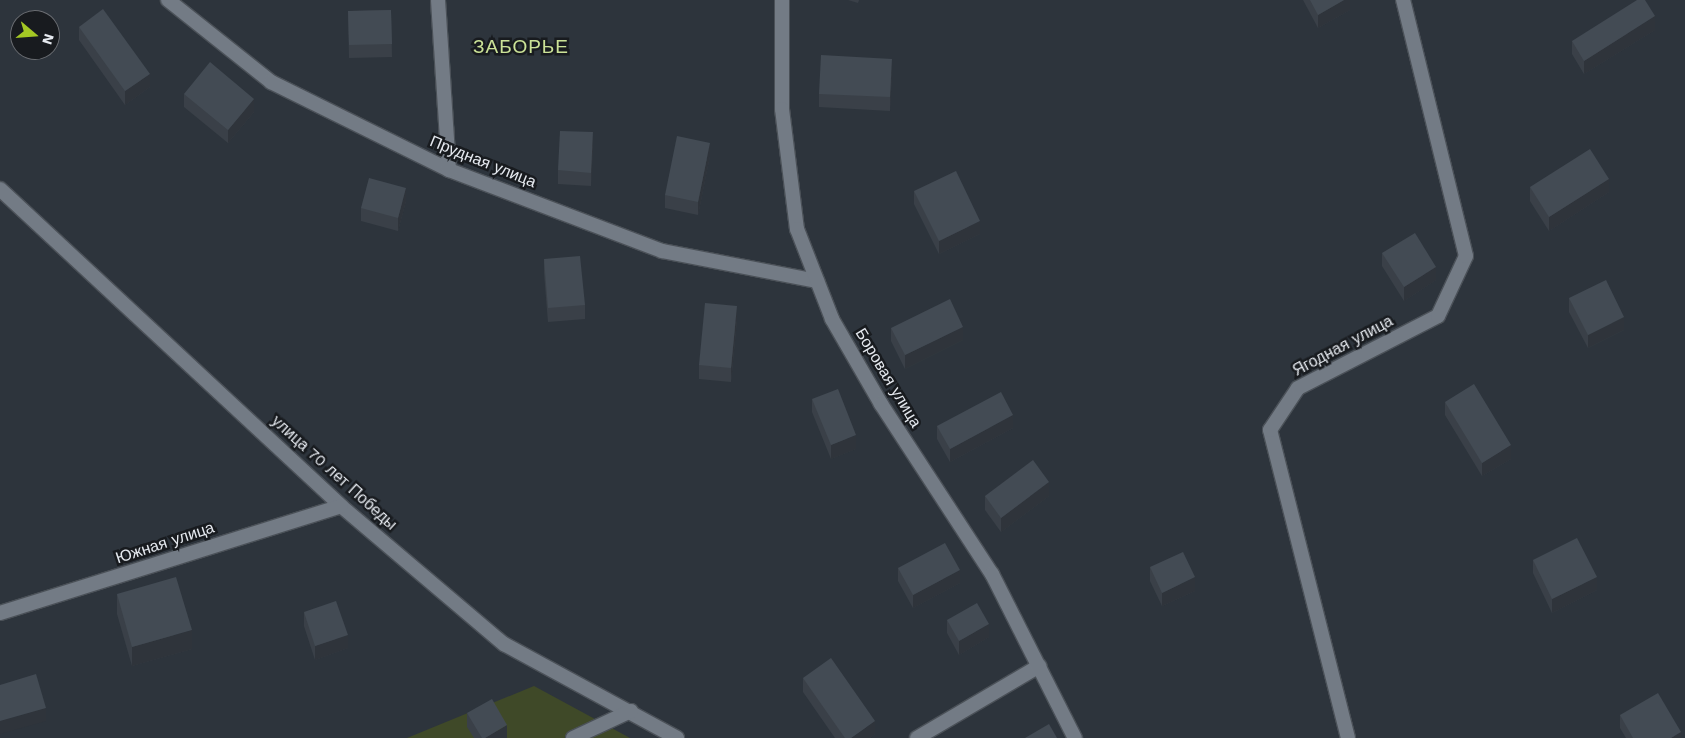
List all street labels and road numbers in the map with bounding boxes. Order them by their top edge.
street label: Прудная улица [427,132,539,192]
street label: Ягодная улица [1290,312,1396,380]
street label: Боровая улица [851,325,925,431]
street label: улица 70 лет Победы [267,411,401,535]
street label: Южная улица [113,518,217,568]

